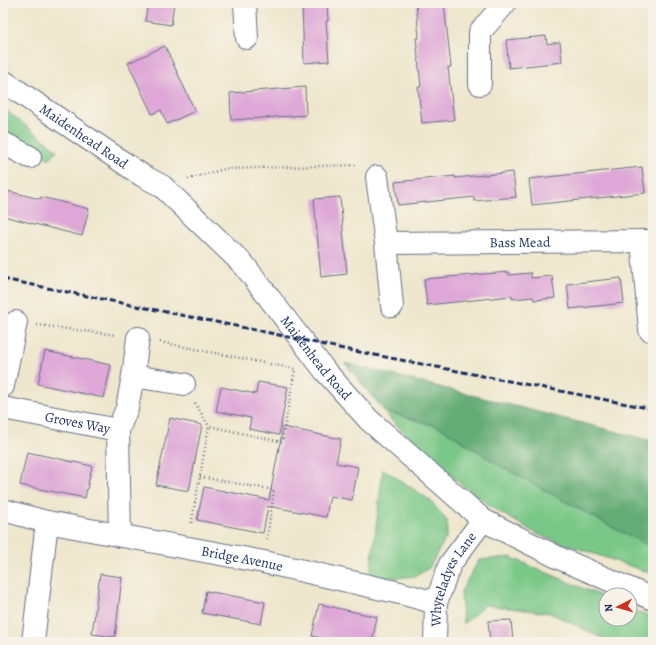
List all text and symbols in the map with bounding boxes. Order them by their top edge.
street label: Maidenhead Road [36,99,133,173]
street label: Bass Mead [489,232,551,252]
street label: Maidenhead Road [276,311,356,404]
street label: Groves Way [43,407,113,438]
street label: Whyteladyes Lane [426,528,480,628]
street label: Bridge Avenue [200,541,285,576]
north arrow [598,587,638,627]
text: N [601,603,616,613]

